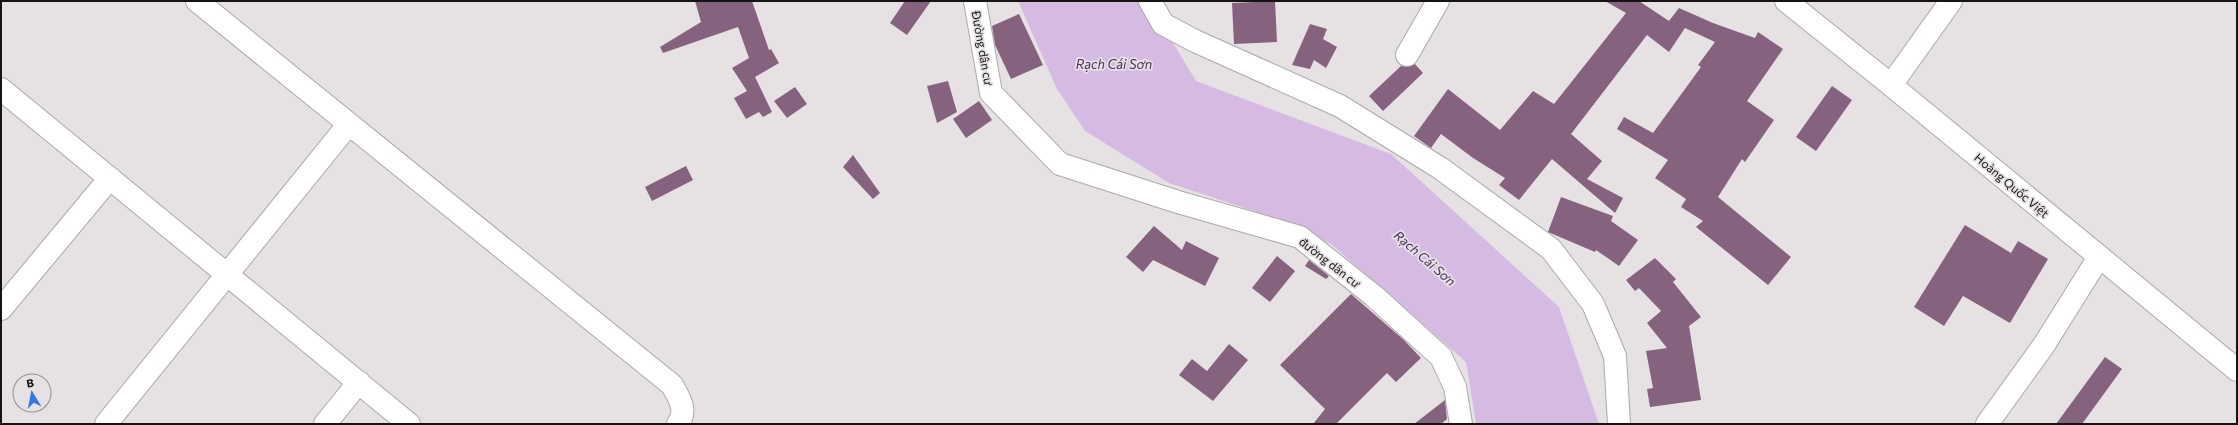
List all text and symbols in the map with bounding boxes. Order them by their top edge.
street label: Đường dân cư [969,9,997,87]
water label: Rạch Cái Sơn [1076,56,1152,72]
street label: Hoàng Quốc Việt [1972,150,2052,220]
water label: Rạch Cái Sơn [1391,227,1459,289]
street label: đường dân cư [1297,234,1364,290]
north arrow [12,373,52,413]
text: B [25,376,35,390]

